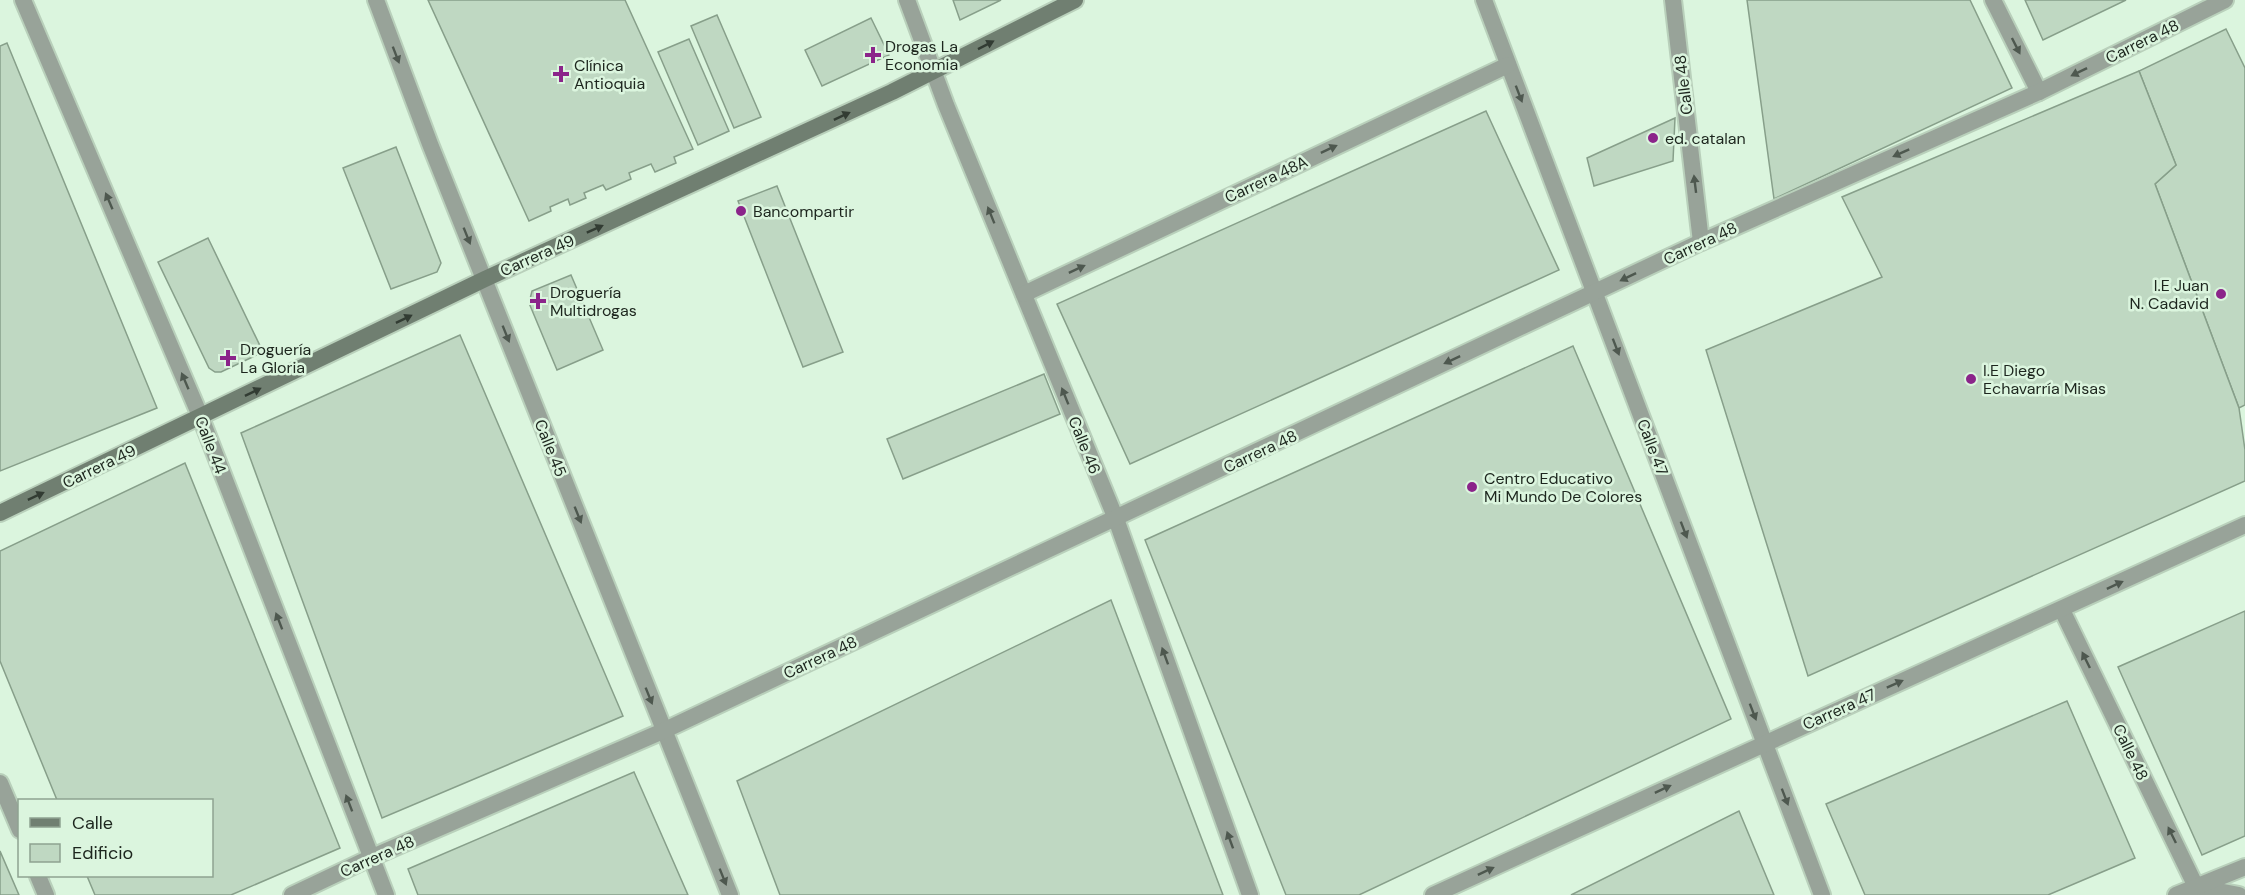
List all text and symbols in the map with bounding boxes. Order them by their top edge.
street label: Carrera 48 [2102,15,2182,68]
place label: Drogas La Economia [885,36,958,75]
one-way arrow [2011,37,2020,54]
one-way arrow [977,41,994,50]
one-way arrow [392,46,402,64]
marker: Drogas La Economia [866,48,880,62]
street label: Calle 48 [1669,54,1698,116]
place label: Clínica Antioquia [574,55,645,94]
marker: Clínica Antioquia [552,65,570,83]
one-way arrow [2070,67,2087,77]
one-way arrow [1515,85,1524,103]
one-way arrow [833,111,850,120]
place label: ed. catalan [1665,128,1746,149]
marker: ed. catalan [1646,131,1660,145]
one-way arrow [1320,145,1337,154]
one-way arrow [1892,148,1910,158]
street label: Carrera 48A [1221,151,1311,208]
one-way arrow [1690,174,1699,193]
one-way arrow [104,192,114,210]
place label: Bancompartir [753,201,854,222]
marker: Bancompartir [734,204,748,218]
one-way arrow [986,206,995,224]
street label: Carrera 48 [1660,217,1741,270]
one-way arrow [587,224,604,233]
one-way arrow [462,228,472,246]
street label: Carrera 49 [497,230,578,281]
one-way arrow [1068,264,1085,273]
one-way arrow [1620,272,1637,281]
place label: I.E Juan N. Cadavid [2130,275,2209,314]
place label: Droguería Multidrogas [550,282,637,321]
marker: I.E Juan N. Cadavid [2214,287,2228,301]
marker: Droguería Multidrogas [531,294,545,308]
one-way arrow [395,315,412,324]
one-way arrow [501,325,511,343]
place label: Droguería La Gloria [240,339,311,378]
one-way arrow [1611,339,1621,357]
marker: Droguería La Gloria [221,351,235,365]
one-way arrow [1443,356,1460,365]
place label: I.E Diego Echavarría Misas [1983,360,2106,399]
one-way arrow [180,372,189,390]
marker: I.E Diego Echavarría Misas [1964,372,1978,386]
one-way arrow [1060,386,1070,404]
one-way arrow [245,388,262,397]
street label: Calle 44 [190,413,231,477]
street label: Calle 46 [1063,413,1106,477]
street label: Calle 45 [530,416,572,480]
street label: Calle 47 [1632,416,1673,478]
street label: Carrera 48 [1220,425,1301,478]
street label: Carrera 49 [59,440,140,493]
place label: Centro Educativo Mi Mundo De Colores [1484,468,1642,507]
marker: Centro Educativo Mi Mundo De Colores [1465,480,1479,494]
one-way arrow [28,492,45,501]
one-way arrow [574,506,583,524]
one-way arrow [1680,521,1690,539]
one-way arrow [2106,581,2123,590]
one-way arrow [274,612,283,630]
street label: Carrera 48 [780,631,861,684]
one-way arrow [1159,647,1169,665]
one-way arrow [2081,651,2090,668]
one-way arrow [1886,680,1903,689]
street label: Carrera 47 [1799,684,1879,735]
one-way arrow [645,688,655,706]
one-way arrow [1749,703,1758,721]
street label: Calle 48 [2108,721,2153,784]
one-way arrow [1655,784,1673,794]
one-way arrow [1781,788,1790,806]
one-way arrow [344,794,353,812]
legend [18,799,213,877]
text: Calle [72,811,113,835]
one-way arrow [2167,826,2176,843]
street label: Carrera 48 [337,831,418,882]
one-way arrow [1225,831,1235,849]
text: Edificio [72,841,133,865]
one-way arrow [1478,866,1495,875]
one-way arrow [719,868,728,886]

